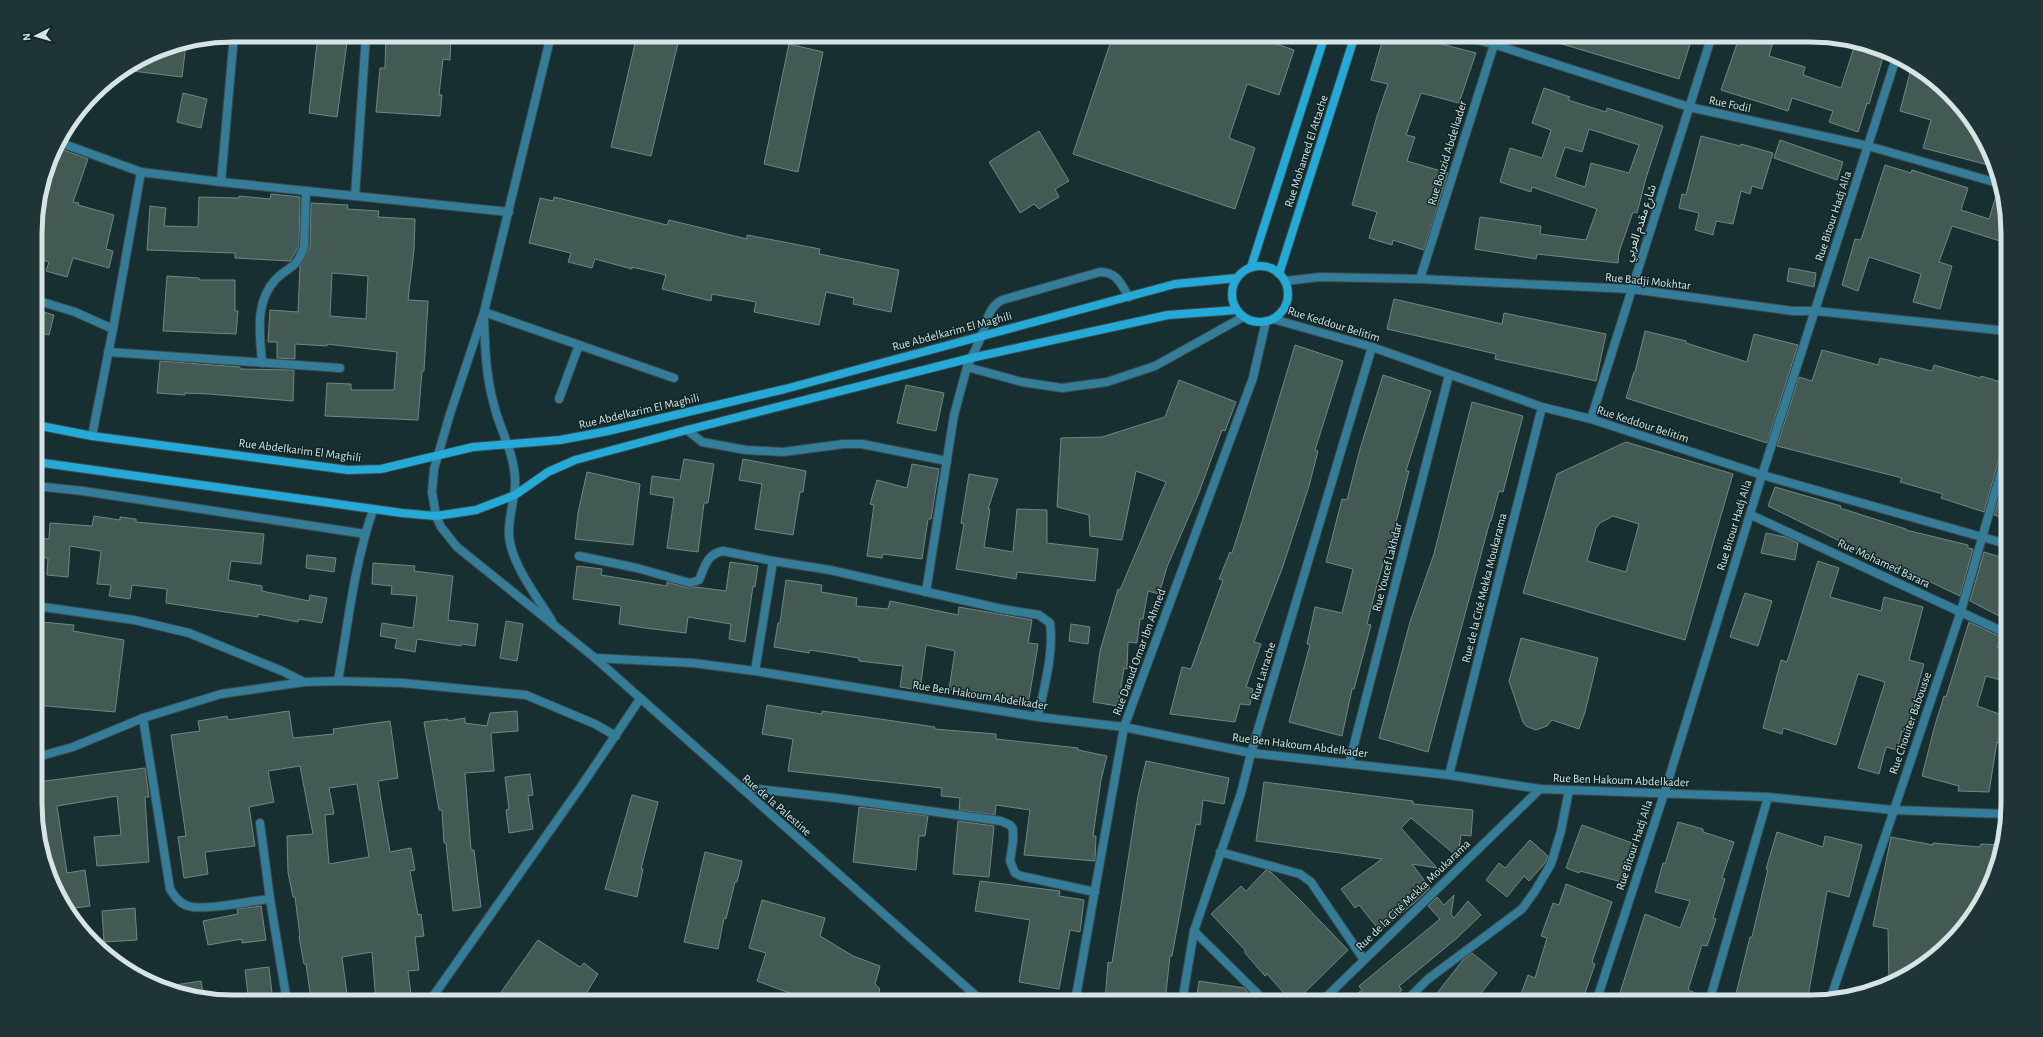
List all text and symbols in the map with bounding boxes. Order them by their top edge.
north arrow [16,16,56,56]
text: N [21,33,32,41]
street label: Rue Mohamed El Attache [1282,93,1330,209]
street label: Rue Fodil [1708,94,1752,114]
street label: Rue Bouzid Abdelkader [1425,99,1469,207]
street label: Rue Bitour Hadj Alla [1813,169,1854,263]
street label: شارع مقدم العربي [1622,183,1662,264]
street label: Rue Badji Mokhtar [1604,271,1692,292]
street label: Rue Keddour Belitim [1286,304,1382,344]
street label: Rue Abdelkarim El Maghili [891,309,1013,353]
street label: Rue Abdelkarim El Maghili [578,391,700,431]
street label: Rue Keddour Belitim [1595,403,1691,445]
street label: Rue Abdelkarim El Maghili [238,437,362,463]
street label: Rue Bitour Hadj Alla [1715,478,1755,572]
street label: Rue de la Cité Mekka Moukarama [1460,511,1509,664]
street label: Rue Youcef Lakhdar [1370,521,1404,613]
street label: Rue Mohamed Barara [1836,536,1932,590]
street label: Rue Daoud Omar Ibn Ahmed [1110,587,1168,717]
street label: Rue Latrache [1248,641,1278,701]
street label: Rue Chouiter Babousse [1887,670,1933,776]
street label: Rue Ben Hakoum Abdelkader [912,678,1048,712]
street label: Rue Ben Hakoum Abdelkader [1232,731,1369,759]
street label: Rue de la Palestine [740,772,814,838]
street label: Rue Ben Hakoum Abdelkader [1553,772,1690,788]
street label: Rue Bitour Hadj Alla [1614,798,1655,892]
street label: Rue de la Cité Mekka Moukarama [1354,837,1473,953]

